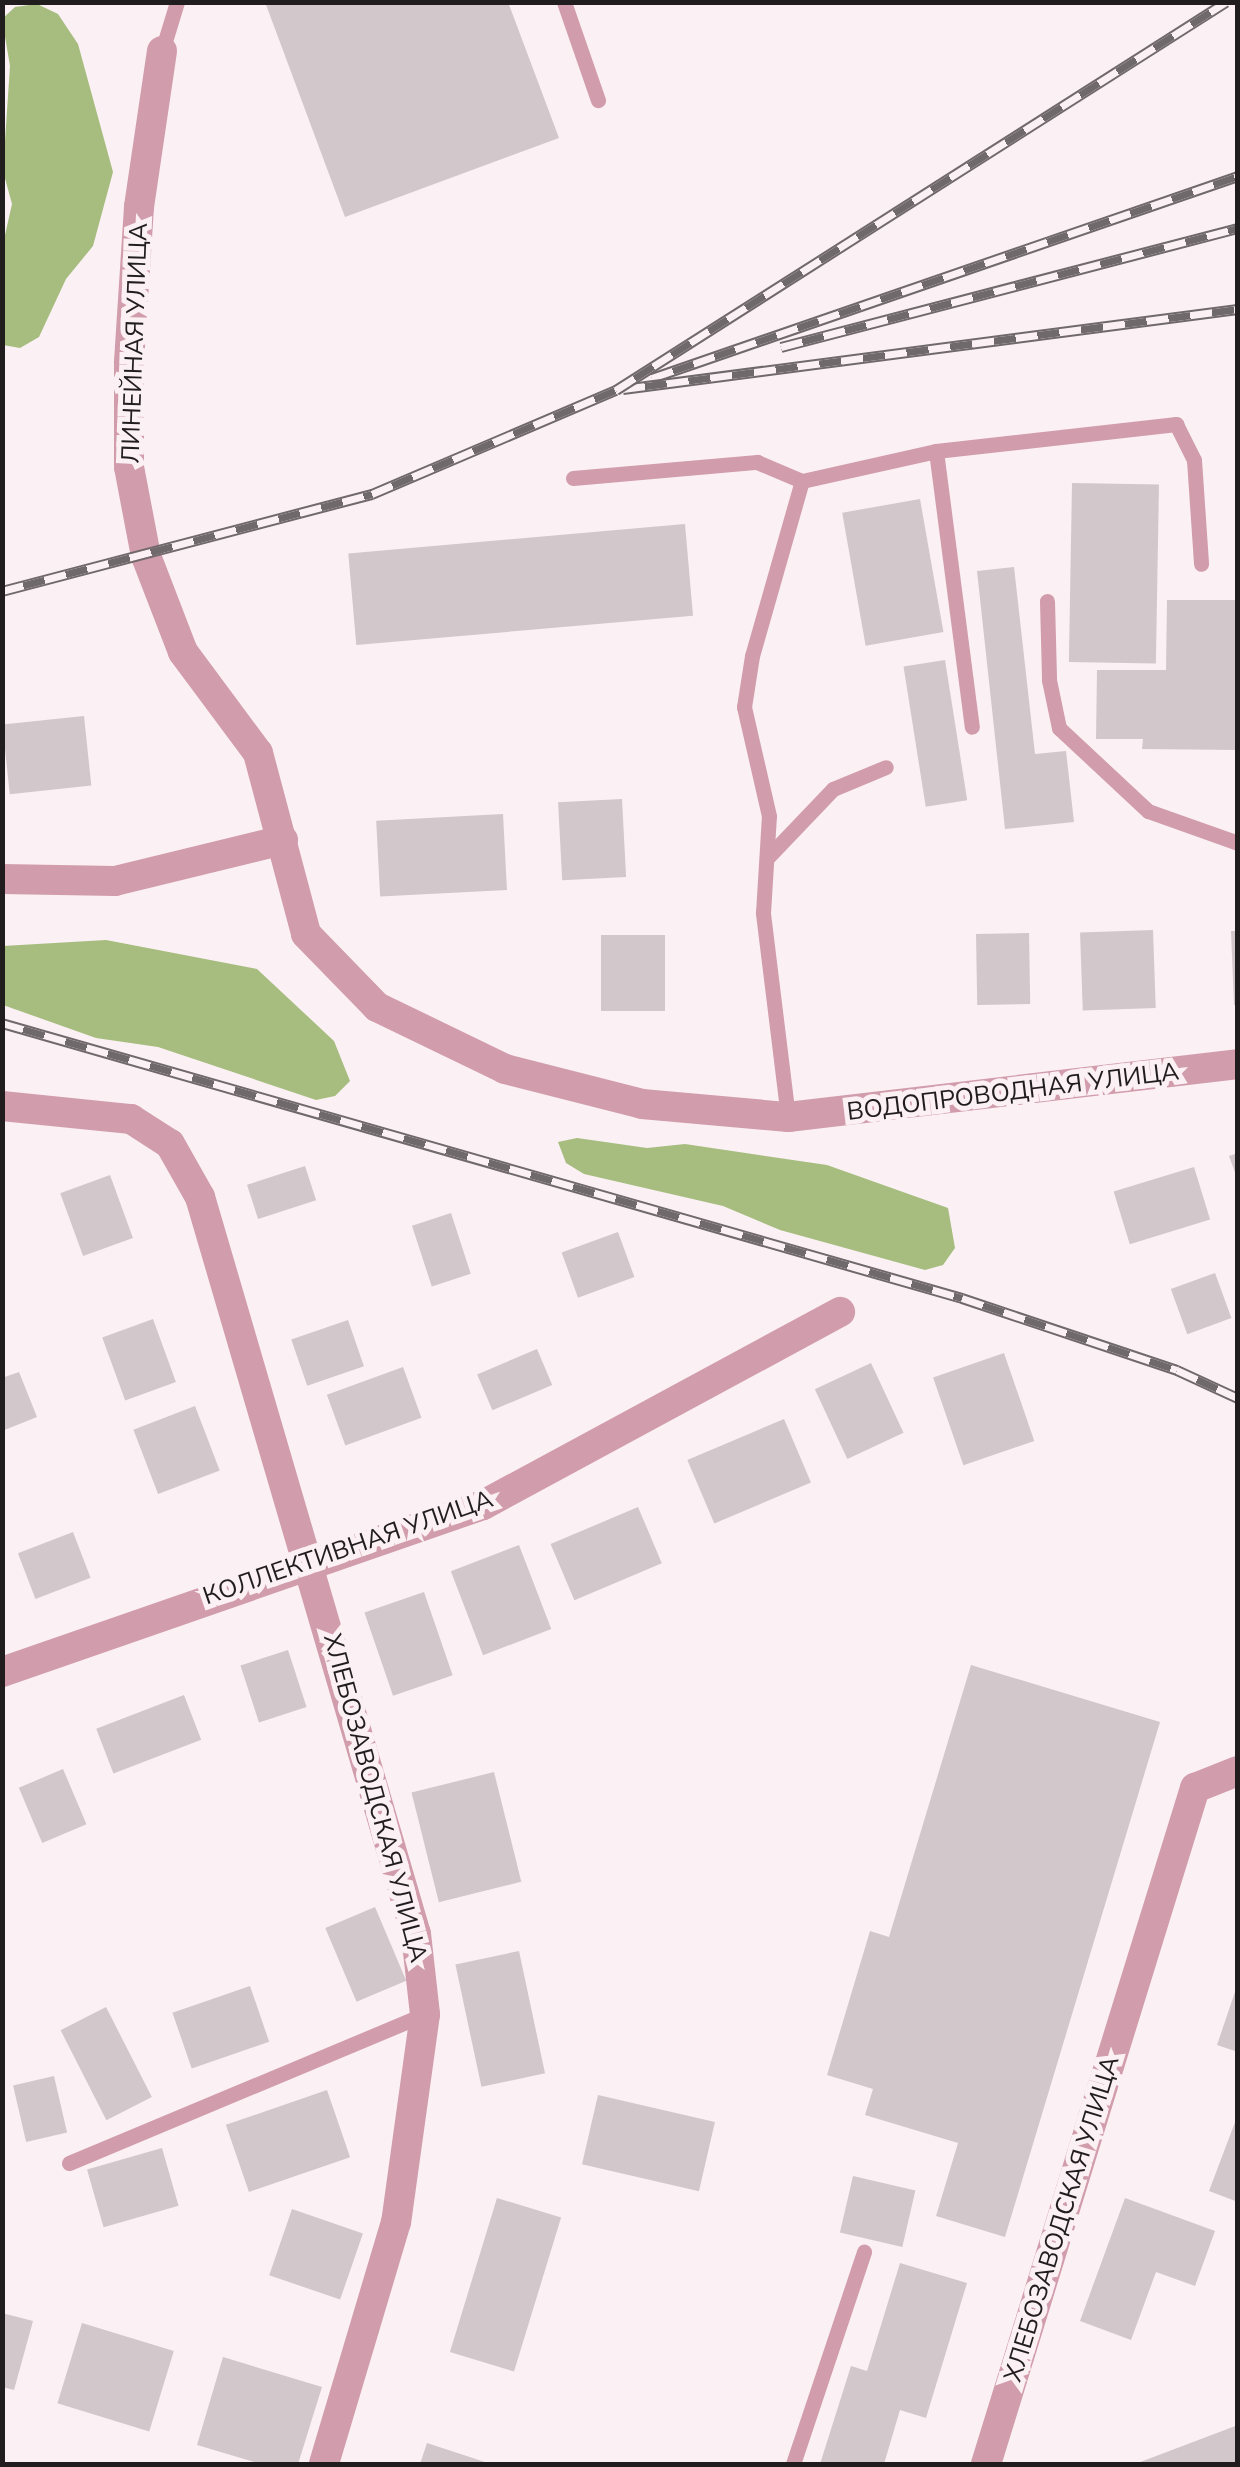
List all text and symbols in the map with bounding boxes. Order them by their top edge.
street label: ЛИНЕЙНАЯ УЛИЦА [116,222,154,464]
street label: ВОДОПРОВОДНАЯ УЛИЦА [845,1057,1181,1127]
street label: КОЛЛЕКТИВНАЯ УЛИЦА [199,1484,497,1612]
street label: ХЛЕБОЗАВОДСКАЯ УЛИЦА [317,1630,433,1966]
street label: ХЛЕБОЗАВОДСКАЯ УЛИЦА [998,2053,1126,2385]

